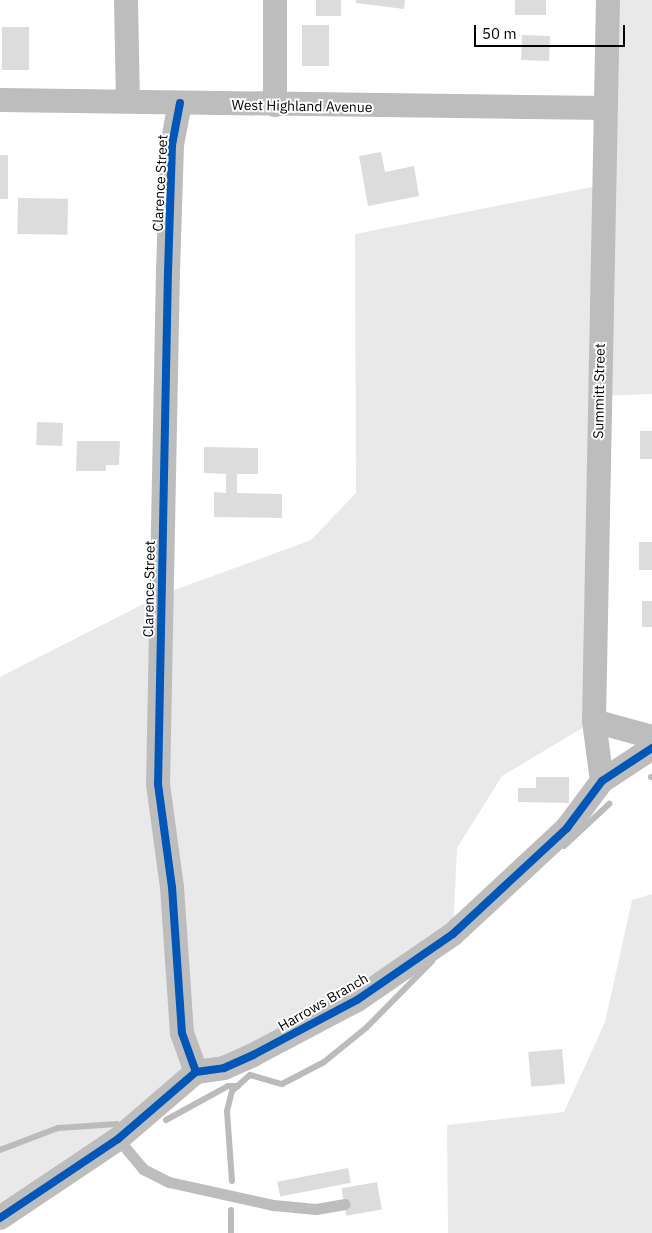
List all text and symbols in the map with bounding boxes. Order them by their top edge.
scale bar [477,15,628,47]
text: 50 m [482,24,517,43]
street label: West Highland Avenue [231,96,373,116]
street label: Clarence Street [149,134,171,232]
street label: Summitt Street [590,343,608,439]
street label: Clarence Street [140,540,158,638]
street label: Harrows Branch [275,970,371,1034]

